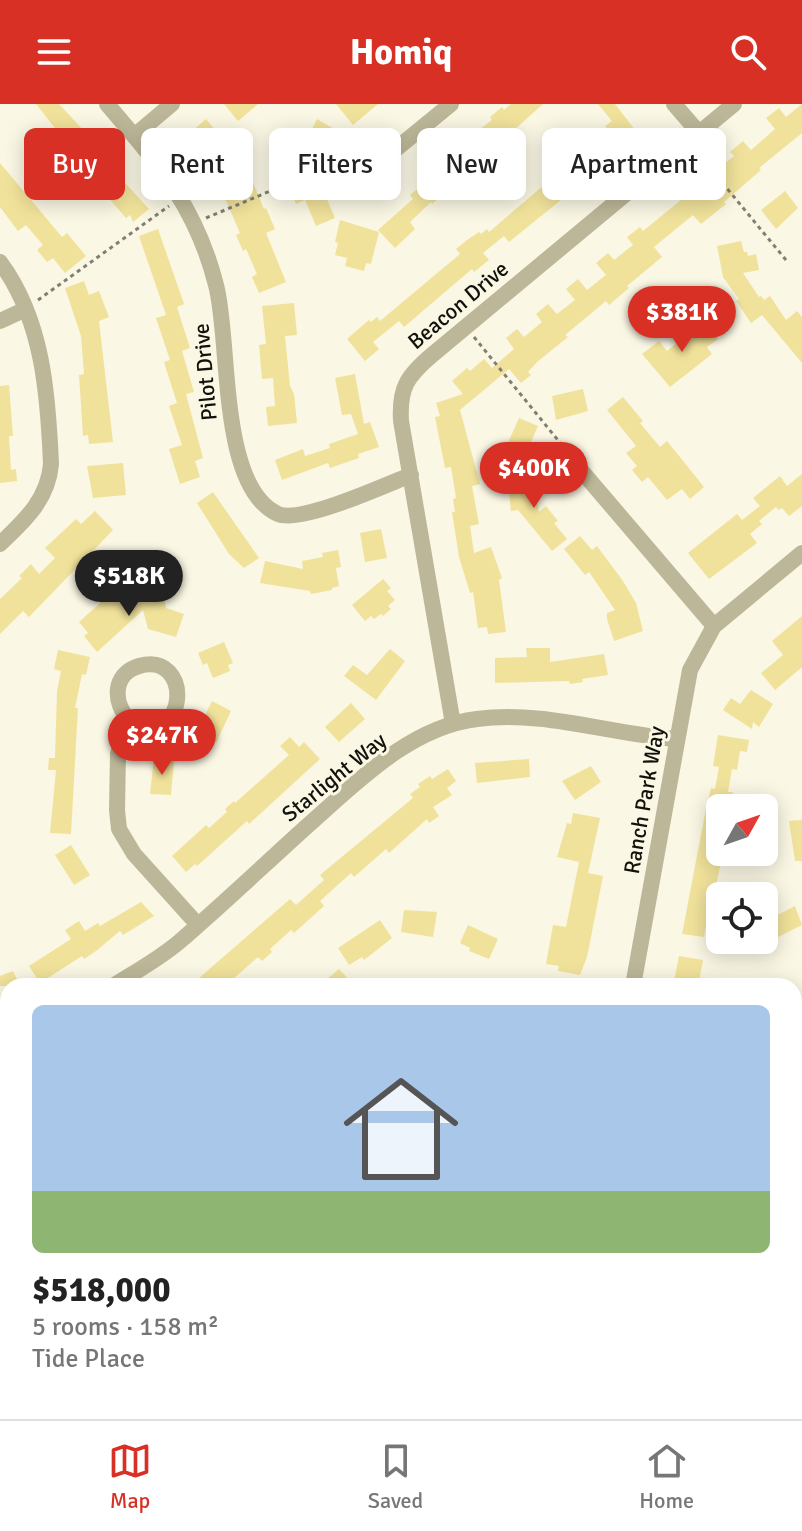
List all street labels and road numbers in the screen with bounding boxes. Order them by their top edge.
street label: Beacon Drive [402,255,514,355]
street label: Pilot Drive [187,322,223,422]
street label: Ranch Park Way [618,723,670,876]
street label: Starlight Way [276,726,392,827]

